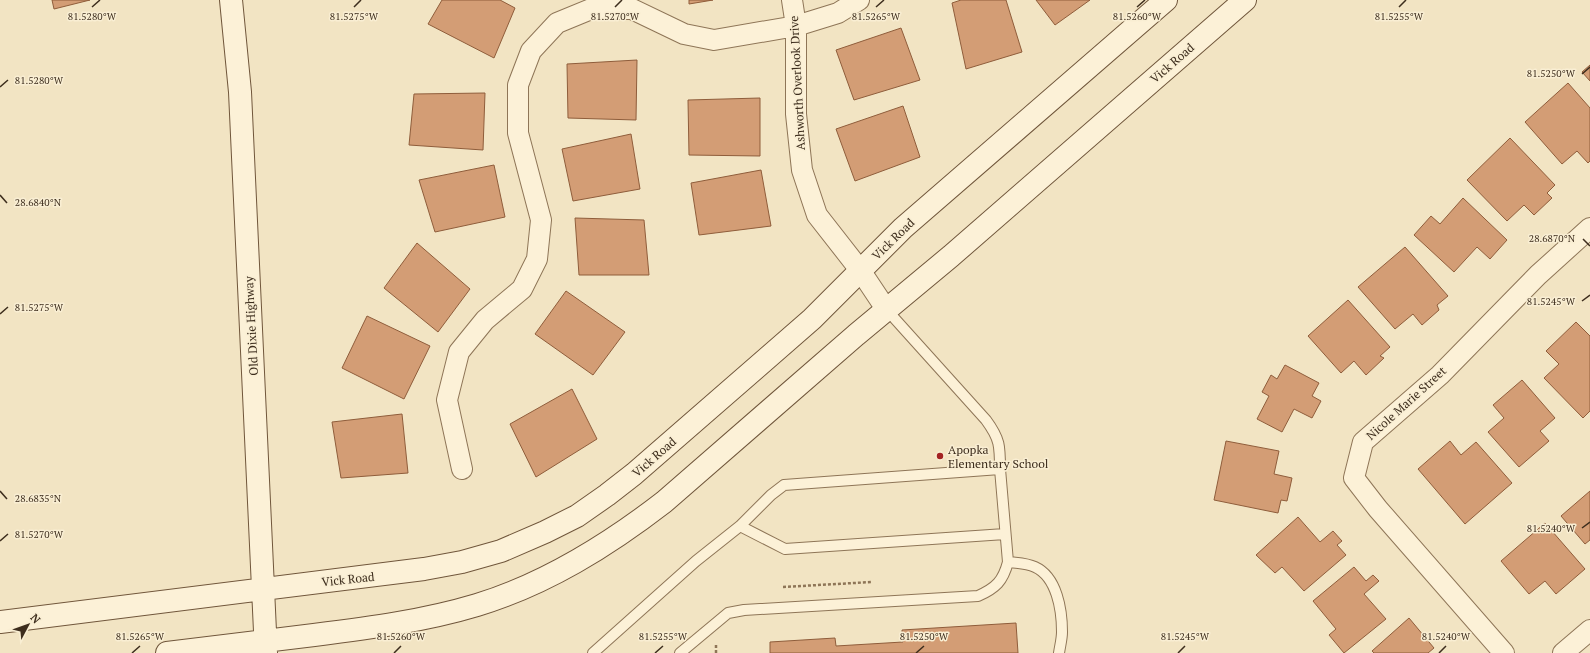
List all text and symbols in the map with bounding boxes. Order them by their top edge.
text: 81.5280°W [68,10,117,23]
text: 81.5275°W [330,10,379,23]
text: 81.5270°W [591,10,640,23]
text: 81.5265°W [852,10,901,23]
text: 81.5260°W [1113,10,1162,23]
text: 81.5255°W [1375,10,1424,23]
street label: Ashworth Overlook Drive [786,15,808,151]
street label: Vick Road [1147,40,1197,86]
text: 81.5250°W [1527,67,1576,80]
text: 81.5280°W [15,74,64,87]
text: 28.6840°N [15,196,62,209]
street label: Vick Road [869,215,918,263]
text: 28.6870°N [1529,232,1576,245]
street label: Old Dixie Highway [241,275,261,376]
text: 81.5245°W [1527,295,1576,308]
text: 81.5275°W [15,301,64,314]
street label: Nicole Marie Street [1363,363,1450,443]
street label: Vick Road [629,434,679,480]
place label: Apopka Elementary School [948,442,1049,471]
marker: Apopka Elementary School [935,451,945,461]
text: 28.6835°N [15,492,62,505]
text: 81.5240°W [1527,522,1576,535]
text: 81.5270°W [15,528,64,541]
street label: Vick Road [321,569,376,589]
north arrow [8,605,48,645]
text: N [28,611,44,627]
text: 81.5265°W [116,630,165,643]
text: 81.5260°W [377,630,426,643]
text: 81.5255°W [639,630,688,643]
text: 81.5250°W [900,630,949,643]
text: 81.5245°W [1161,630,1210,643]
text: 81.5240°W [1422,630,1471,643]

